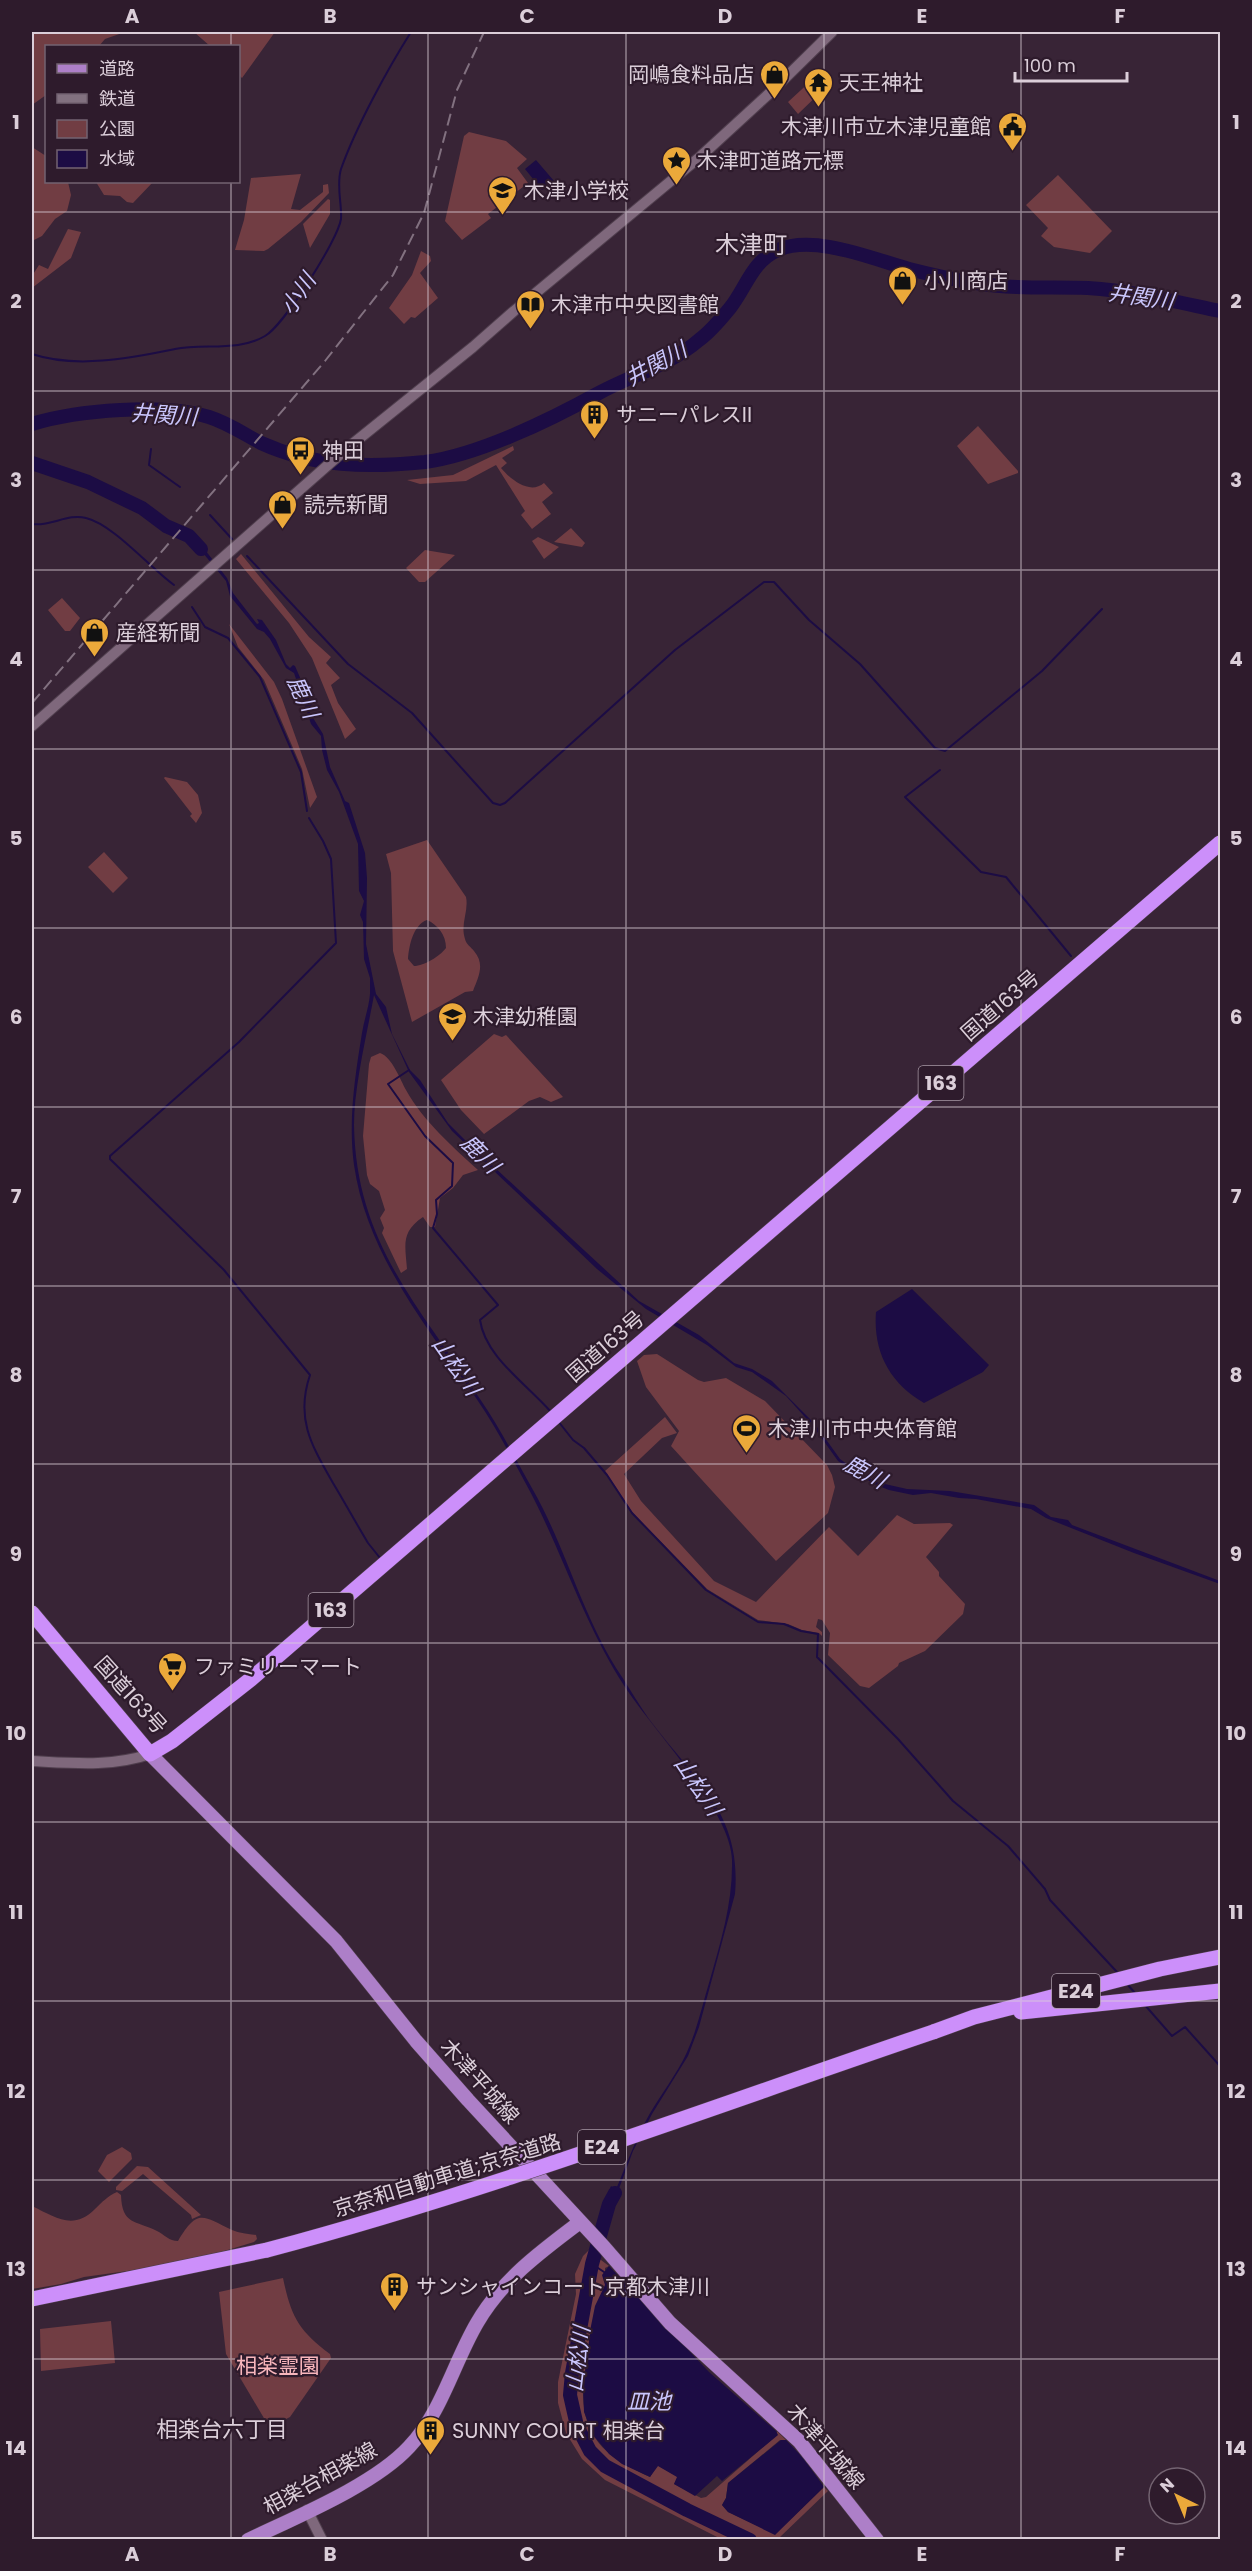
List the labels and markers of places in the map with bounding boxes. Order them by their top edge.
shop icon: 岡嶋食料品店 [759,58,791,100]
place label: 岡嶋食料品店 [628,60,754,89]
temple icon: 天王神社 [802,66,834,108]
place label: 天王神社 [839,68,923,97]
public building icon: 木津川市立木津児童館 [996,110,1028,152]
place label: 木津川市立木津児童館 [781,112,991,141]
place icon: 木津町道路元標 [660,144,692,186]
place label: 木津町道路元標 [697,146,844,175]
school or university icon: 木津小学校 [487,174,519,216]
place label: 木津小学校 [524,176,629,205]
shop icon: 小川商店 [887,264,919,306]
place label: 小川商店 [924,266,1008,295]
library icon: 木津市中央図書館 [514,288,546,330]
place label: 木津市中央図書館 [551,290,719,319]
building icon: サニーパレスII [579,398,611,440]
place label: サニーパレスII [616,400,752,429]
bus stop icon: 神田 [285,434,317,476]
place label: 神田 [322,436,364,465]
shop icon: 読売新聞 [267,488,299,530]
place label: 読売新聞 [304,490,388,519]
shop icon: 産経新聞 [79,616,111,658]
place label: 産経新聞 [116,618,200,647]
school or university icon: 木津幼稚園 [436,1000,468,1042]
place label: 木津幼稚園 [473,1002,578,1031]
sports icon: 木津川市中央体育館 [731,1412,763,1454]
place label: 木津川市中央体育館 [768,1414,957,1443]
supermarket icon: ファミリーマート [157,1650,189,1692]
place label: ファミリーマート [194,1652,362,1681]
building icon: サンシャインコート京都木津川 [379,2270,411,2312]
place label: サンシャインコート京都木津川 [416,2272,710,2301]
building icon: SUNNY COURT 相楽台 [415,2414,447,2456]
place label: SUNNY COURT 相楽台 [452,2416,666,2445]

